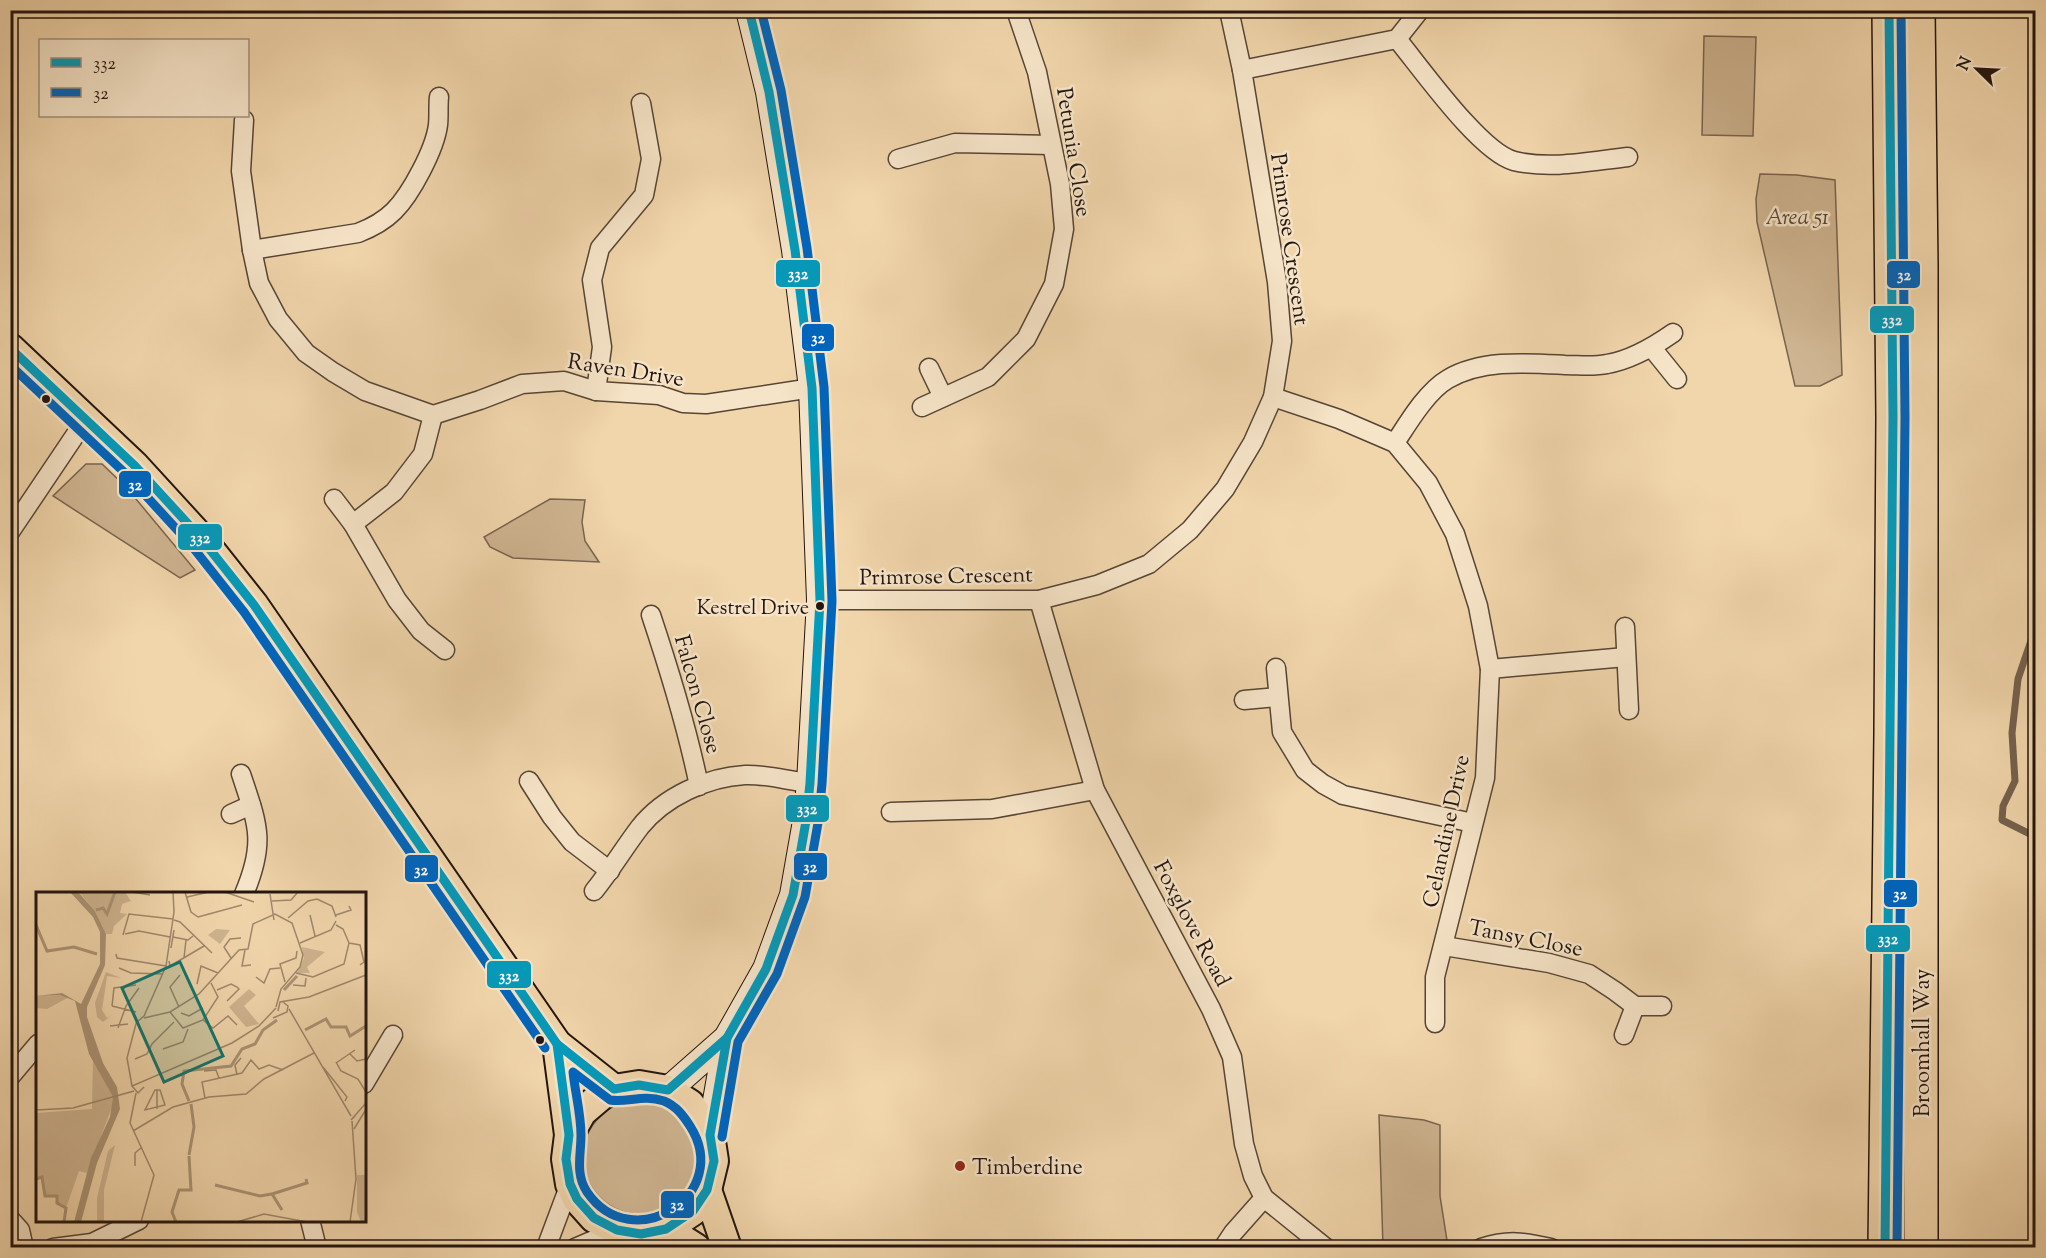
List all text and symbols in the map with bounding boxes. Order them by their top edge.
legend [39,39,249,117]
north arrow [1947,39,2007,99]
text: 332 [93,52,117,78]
text: N [1952,53,1979,74]
text: 32 [93,82,109,108]
street label: Petunia Close [1046,86,1098,219]
street label: Primrose Crescent [1260,151,1316,328]
park label: Area 51 [1765,203,1829,235]
line badge: 332 [775,259,821,288]
line badge: 32 [1886,260,1921,289]
text: 332 [788,264,809,287]
text: 32 [1897,265,1911,288]
line badge: 332 [1869,305,1915,334]
text: 332 [1882,310,1903,333]
line badge: 32 [801,323,835,352]
text: 32 [811,328,825,351]
street label: Raven Drive [565,347,686,397]
unlabelled marker [40,393,52,405]
line badge: 32 [118,470,152,498]
text: 32 [128,475,142,498]
line badge: 332 [177,523,223,551]
text: 332 [190,528,211,551]
street label: Primrose Crescent [859,560,1034,596]
place label: Kestrel Drive [697,595,809,624]
marker: Kestrel Drive [814,600,826,612]
street label: Falcon Close [664,632,728,758]
street label: Celandine Drive [1416,752,1480,911]
line badge: 332 [785,794,830,823]
text: 332 [797,799,818,822]
line badge: 32 [793,852,828,881]
line badge: 32 [404,854,439,883]
street label: Foxglove Road [1144,856,1237,993]
text: 32 [803,857,817,880]
text: 32 [414,860,428,883]
line badge: 32 [1883,879,1918,908]
text: 32 [1893,884,1907,907]
inset map [36,892,366,1222]
street label: Tansy Close [1466,913,1585,967]
line badge: 332 [1865,924,1911,953]
text: 332 [1878,929,1899,952]
line badge: 332 [486,960,532,989]
text: 332 [499,966,520,989]
street label: Broomhall Way [1908,969,1940,1117]
unlabelled marker [534,1034,546,1046]
place label: Timberdine [972,1153,1083,1185]
marker: Timberdine [953,1159,967,1173]
line badge: 32 [660,1190,695,1219]
text: 32 [670,1195,684,1218]

